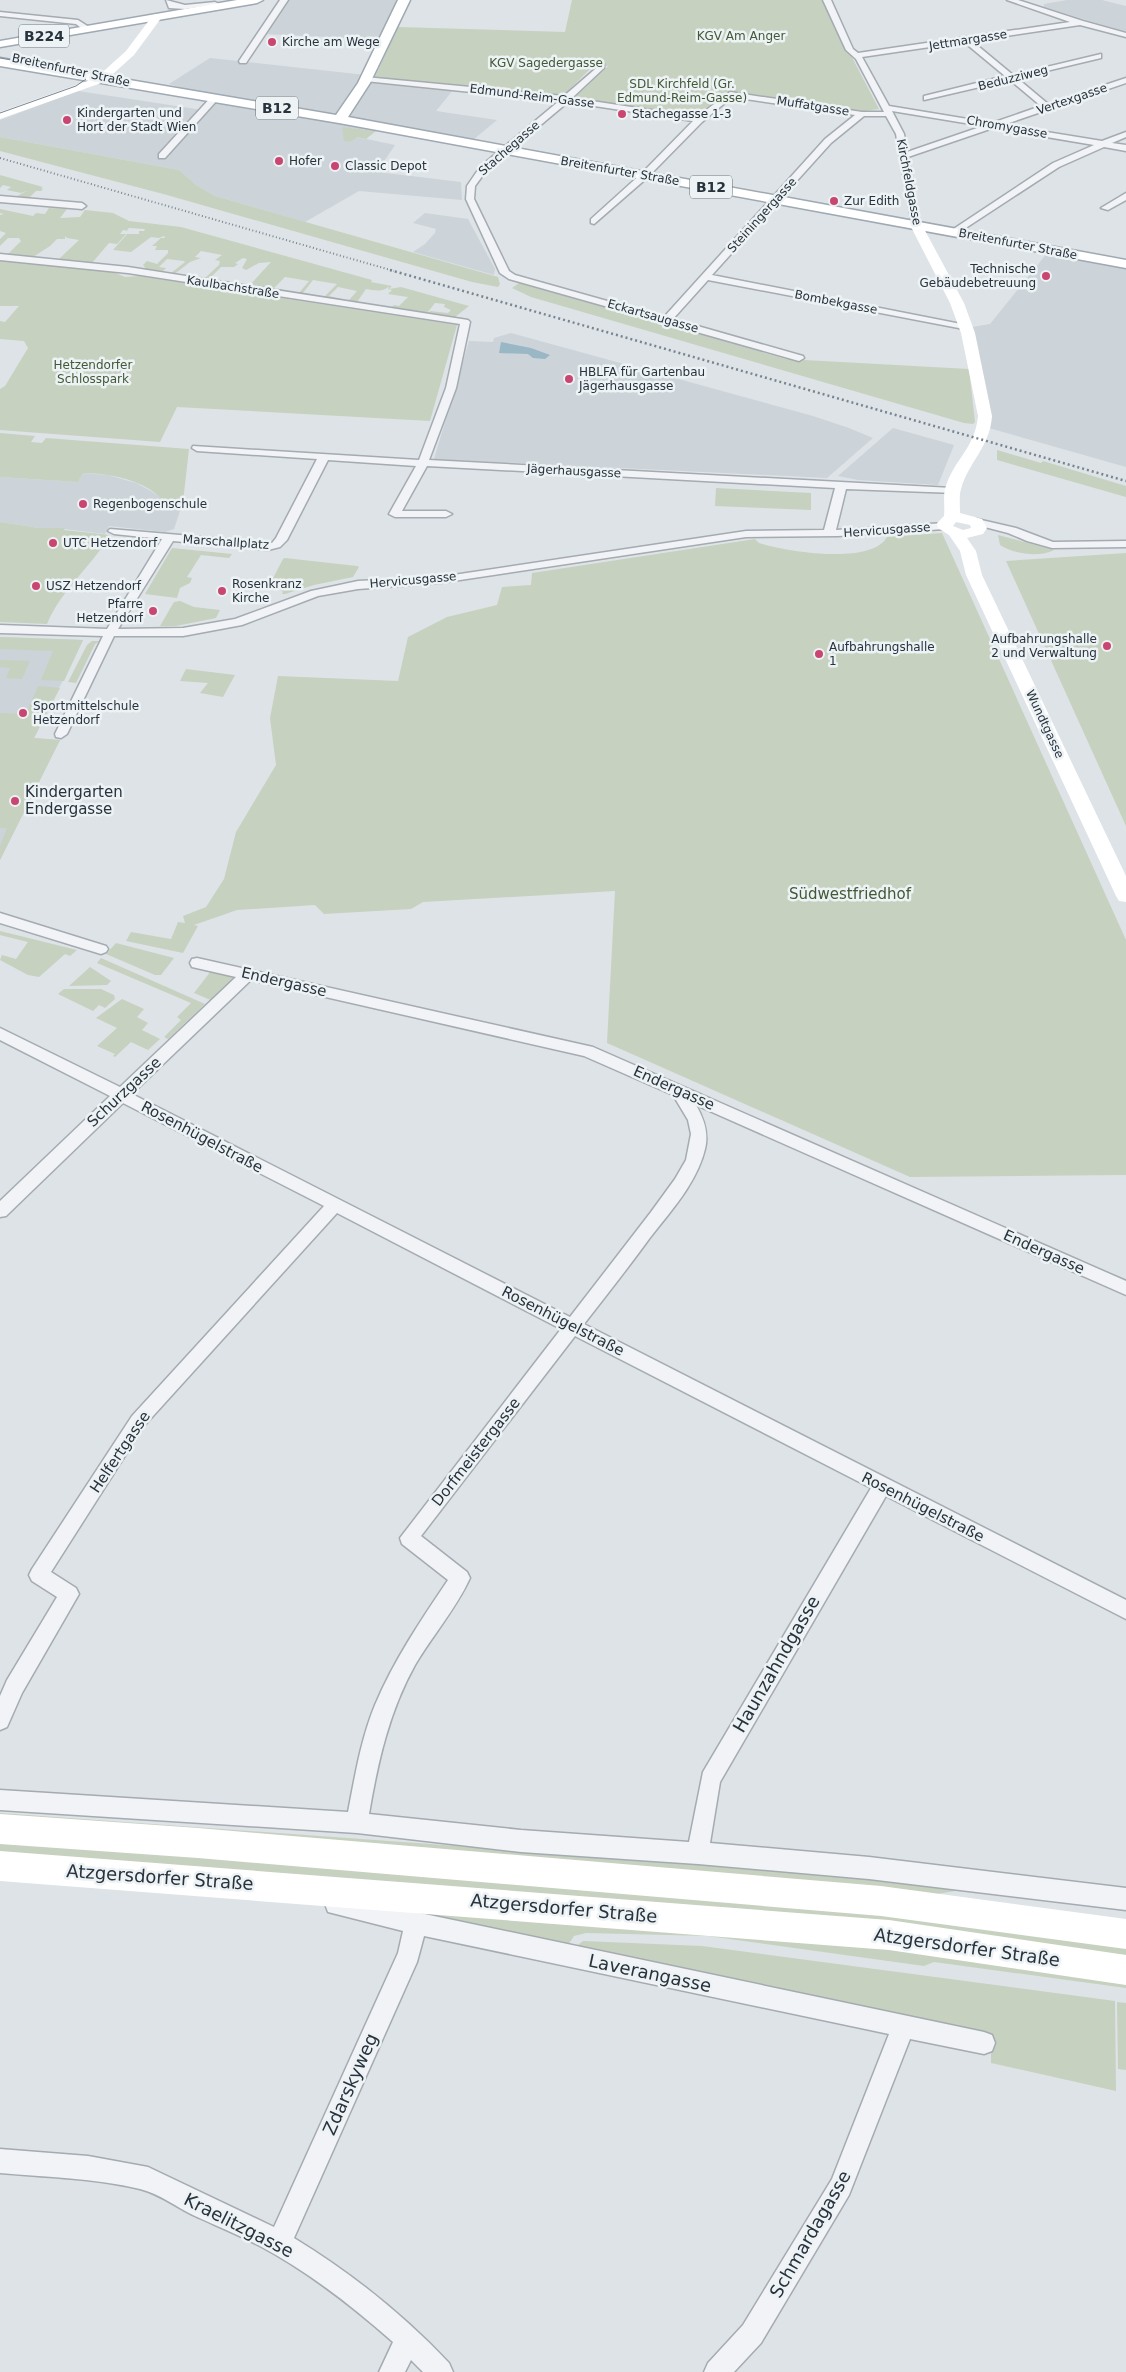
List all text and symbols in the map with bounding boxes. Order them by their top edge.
road number: B224 [19,24,69,48]
street label: Jettmargasse [927,27,1008,53]
park label: KGV Am Anger [697,29,785,43]
place label: Kirche am Wege [282,35,380,49]
marker: Kirche am Wege [266,36,278,48]
street label: Breitenfurter Straße [11,51,131,89]
park label: KGV Sagedergasse [489,56,603,70]
street label: Beduzziweg [977,63,1049,93]
park label: SDL Kirchfeld (Gr. Edmund-Reim-Gasse) [617,77,747,105]
street label: Vertexgasse [1035,80,1109,118]
street label: Edmund-Reim-Gasse [469,81,595,111]
street label: Muffatgasse [776,93,850,119]
road number: B12 [256,96,298,120]
place label: Kindergarten und Hort der Stadt Wien [77,106,196,134]
place label: Stachegasse 1-3 [632,107,732,121]
marker: Stachegasse 1-3 [616,108,628,120]
street label: Chromygasse [966,113,1048,141]
marker: Kindergarten und Hort der Stadt Wien [61,114,73,126]
street label: Stachegasse [476,118,542,178]
street label: Kirchfeldgasse [894,138,924,226]
place label: Hofer [289,154,322,168]
street label: Breitenfurter Straße [559,154,681,188]
marker: Hofer [273,155,285,167]
place label: Classic Depot [345,159,427,173]
marker: Classic Depot [329,160,341,172]
street label: Steiningergasse [725,175,799,255]
road number: B12 [690,176,732,198]
place label: Zur Edith [844,194,899,208]
marker: Zur Edith [828,195,840,207]
street label: Breitenfurter Straße [958,226,1078,262]
place label: Technische Gebäudebetreuung [920,262,1036,290]
marker: Technische Gebäudebetreuung [1040,270,1052,282]
street label: Kaulbachstraße [186,273,280,301]
street label: Bombekgasse [793,287,879,317]
street label: Eckartsaugasse [606,296,700,336]
park label: Hetzendorfer Schlosspark [54,358,132,386]
place label: HBLFA für Gartenbau Jägerhausgasse [578,365,705,393]
marker: HBLFA für Gartenbau Jägerhausgasse [563,373,575,385]
street label: Jägerhausgasse [526,461,621,480]
place label: Regenbogenschule [93,497,207,511]
marker: Regenbogenschule [77,498,89,510]
street label: Hervicusgasse [843,520,931,540]
street label: Marschallplatz [182,532,270,552]
place label: UTC Hetzendorf [63,536,158,550]
marker: UTC Hetzendorf [47,537,59,549]
street label: Hervicusgasse [369,569,457,591]
place label: Rosenkranz Kirche [232,577,302,605]
place label: USZ Hetzendorf [46,579,142,593]
marker: USZ Hetzendorf [30,580,42,592]
marker: Rosenkranz Kirche [216,585,228,597]
place label: Pfarre Hetzendorf [76,597,144,625]
marker: Pfarre Hetzendorf [147,605,159,617]
place label: Aufbahrungshalle 2 und Verwaltung [991,632,1097,660]
place label: Aufbahrungshalle 1 [829,640,935,668]
marker: Aufbahrungshalle 2 und Verwaltung [1101,640,1113,652]
marker: Aufbahrungshalle 1 [813,648,825,660]
street label: Wundtgasse [1023,688,1067,760]
place label: Sportmittelschule Hetzendorf [33,699,139,727]
marker: Sportmittelschule Hetzendorf [17,707,29,719]
place label: Kindergarten Endergasse [25,783,123,818]
marker: Kindergarten Endergasse [9,795,21,807]
park label: Südwestfriedhof [789,885,912,903]
street label: Endergasse [239,963,329,1001]
street label: Schurzgasse [83,1053,165,1131]
street label: Endergasse [631,1062,717,1114]
street label: Rosenhügelstraße [138,1097,266,1177]
street label: Endergasse [1001,1226,1087,1278]
street label: Rosenhügelstraße [499,1282,627,1360]
street label: Dorfmeistergasse [428,1394,524,1510]
street label: Helfertgasse [86,1408,154,1496]
street label: Rosenhügelstraße [859,1468,987,1546]
street label: Haunzahndgasse [728,1592,824,1736]
street label: Atzgersdorfer Straße [66,1860,254,1894]
street label: Atzgersdorfer Straße [470,1889,658,1927]
street label: Atzgersdorfer Straße [873,1924,1061,1970]
street label: Laverangasse [587,1950,713,1996]
street label: Zdarskyweg [318,2030,382,2138]
street label: Schmardagasse [765,2167,855,2301]
street label: Kraelitzgasse [181,2188,297,2262]

